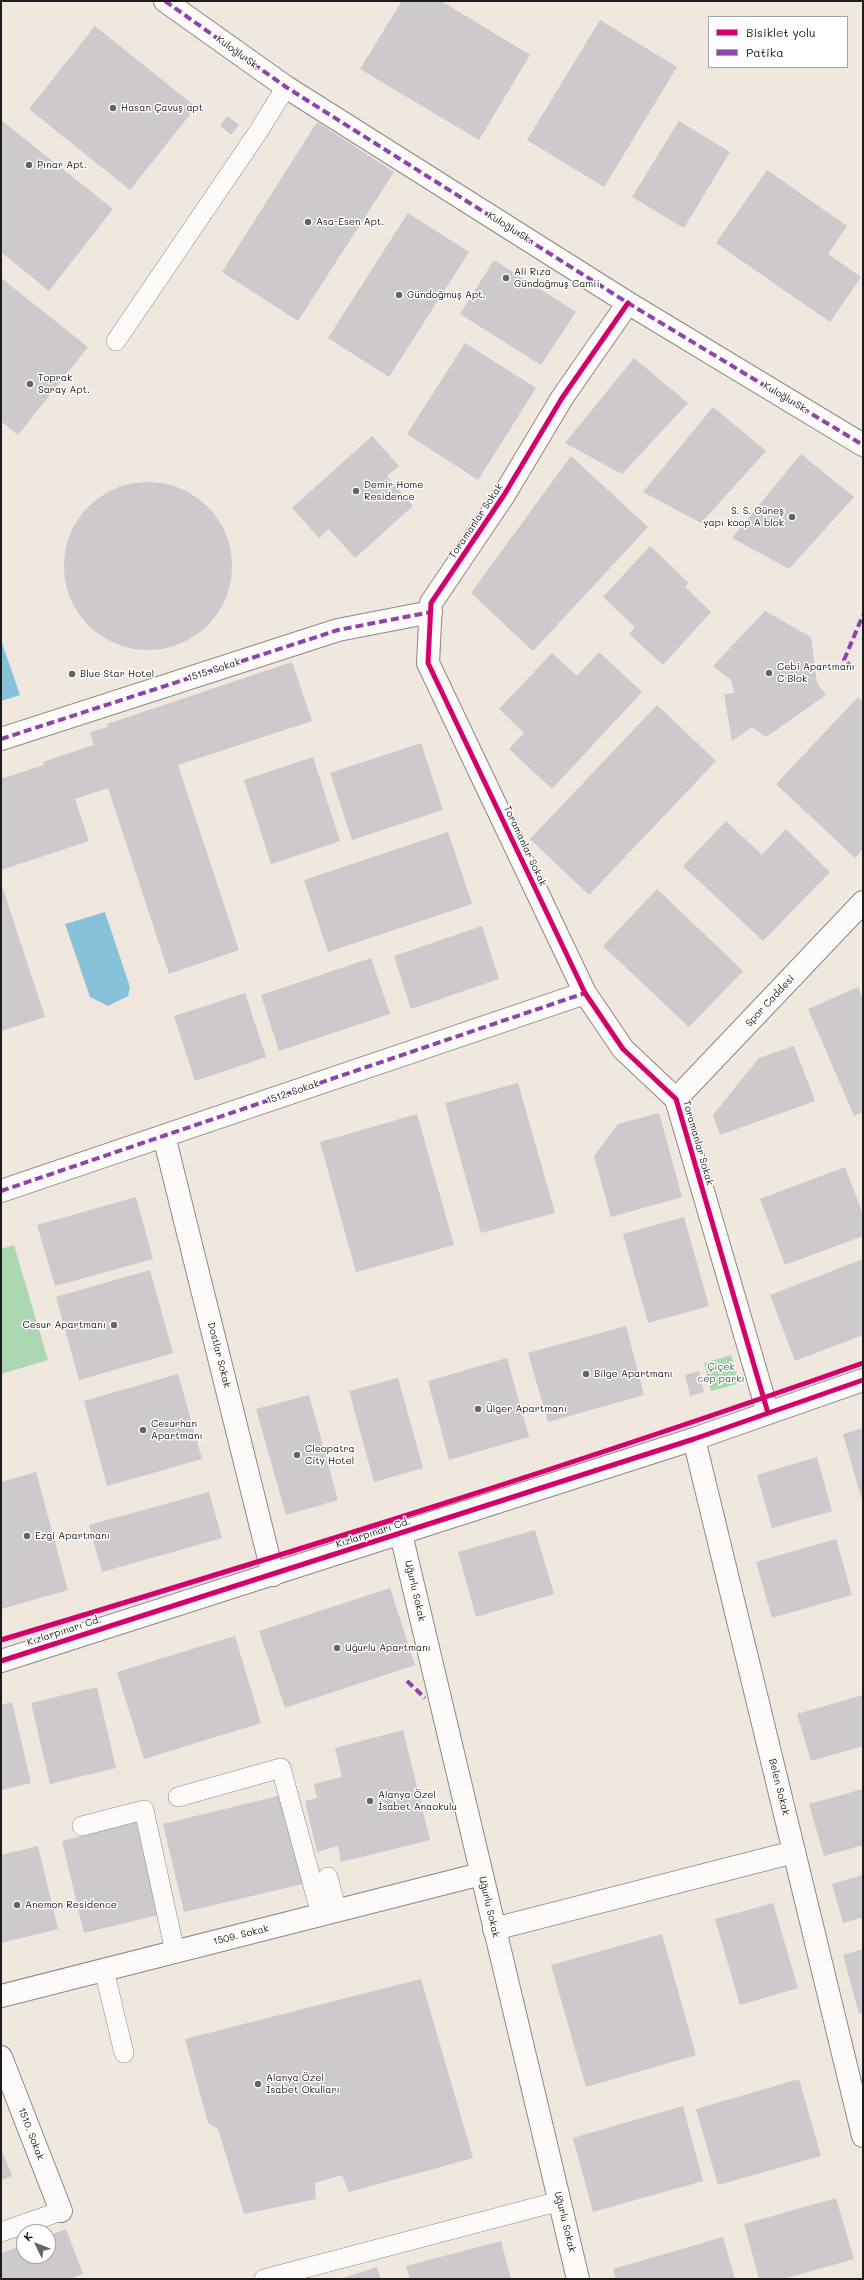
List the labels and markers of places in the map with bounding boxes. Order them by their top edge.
place label: Hasan Çavuş apt [121,102,203,114]
marker: Hasan Çavuş apt [108,103,118,113]
place label: Pınar Apt. [37,159,87,171]
marker: Pınar Apt. [24,160,34,170]
place label: Asa-Esen Apt. [316,216,384,228]
marker: Asa-Esen Apt. [303,217,313,227]
place label: Ali Rıza Gündoğmuş Camii [514,266,599,290]
marker: Ali Rıza Gündoğmuş Camii [501,273,511,283]
place label: Gündoğmuş Apt. [407,289,485,301]
marker: Gündoğmuş Apt. [394,290,404,300]
place label: Toprak Saray Apt. [38,372,90,396]
marker: Toprak Saray Apt. [25,379,35,389]
place label: Demir Home Residence [364,479,424,502]
marker: Demir Home Residence [351,486,361,496]
place label: S. S. Güneş yapı koop A blok [703,505,784,528]
marker: S. S. Güneş yapı koop A blok [787,512,797,522]
place label: Cebi Apartmanı C Blok [777,661,855,684]
place label: Blue Star Hotel [80,668,154,680]
marker: Cebi Apartmanı C Blok [764,668,774,678]
marker: Blue Star Hotel [67,669,77,679]
place label: Cesur Apartmanı [23,1319,106,1331]
marker: Cesur Apartmanı [109,1320,119,1330]
place label: Bilge Apartmanı [594,1368,673,1380]
marker: Bilge Apartmanı [581,1369,591,1379]
place label: Ülger Apartmanı [486,1403,567,1415]
marker: Ülger Apartmanı [473,1404,483,1414]
place label: Cesurhan Apartmanı [151,1418,203,1442]
marker: Cesurhan Apartmanı [138,1425,148,1435]
place label: Cleopatra City Hotel [305,1443,355,1466]
marker: Cleopatra City Hotel [292,1450,302,1460]
place label: Ezgi Apartmanı [35,1530,110,1542]
marker: Ezgi Apartmanı [22,1531,32,1541]
place label: Uğurlu Apartmanı [345,1642,431,1654]
marker: Uğurlu Apartmanı [332,1643,342,1653]
place label: Alanya Özel İsabet Anaokulu [378,1789,457,1812]
marker: Alanya Özel İsabet Anaokulu [365,1796,375,1806]
place label: Anemon Residence [25,1899,117,1911]
marker: Anemon Residence [12,1900,22,1910]
place label: Alanya Özel İsabet Okulları [266,2072,340,2096]
marker: Alanya Özel İsabet Okulları [253,2079,263,2089]

